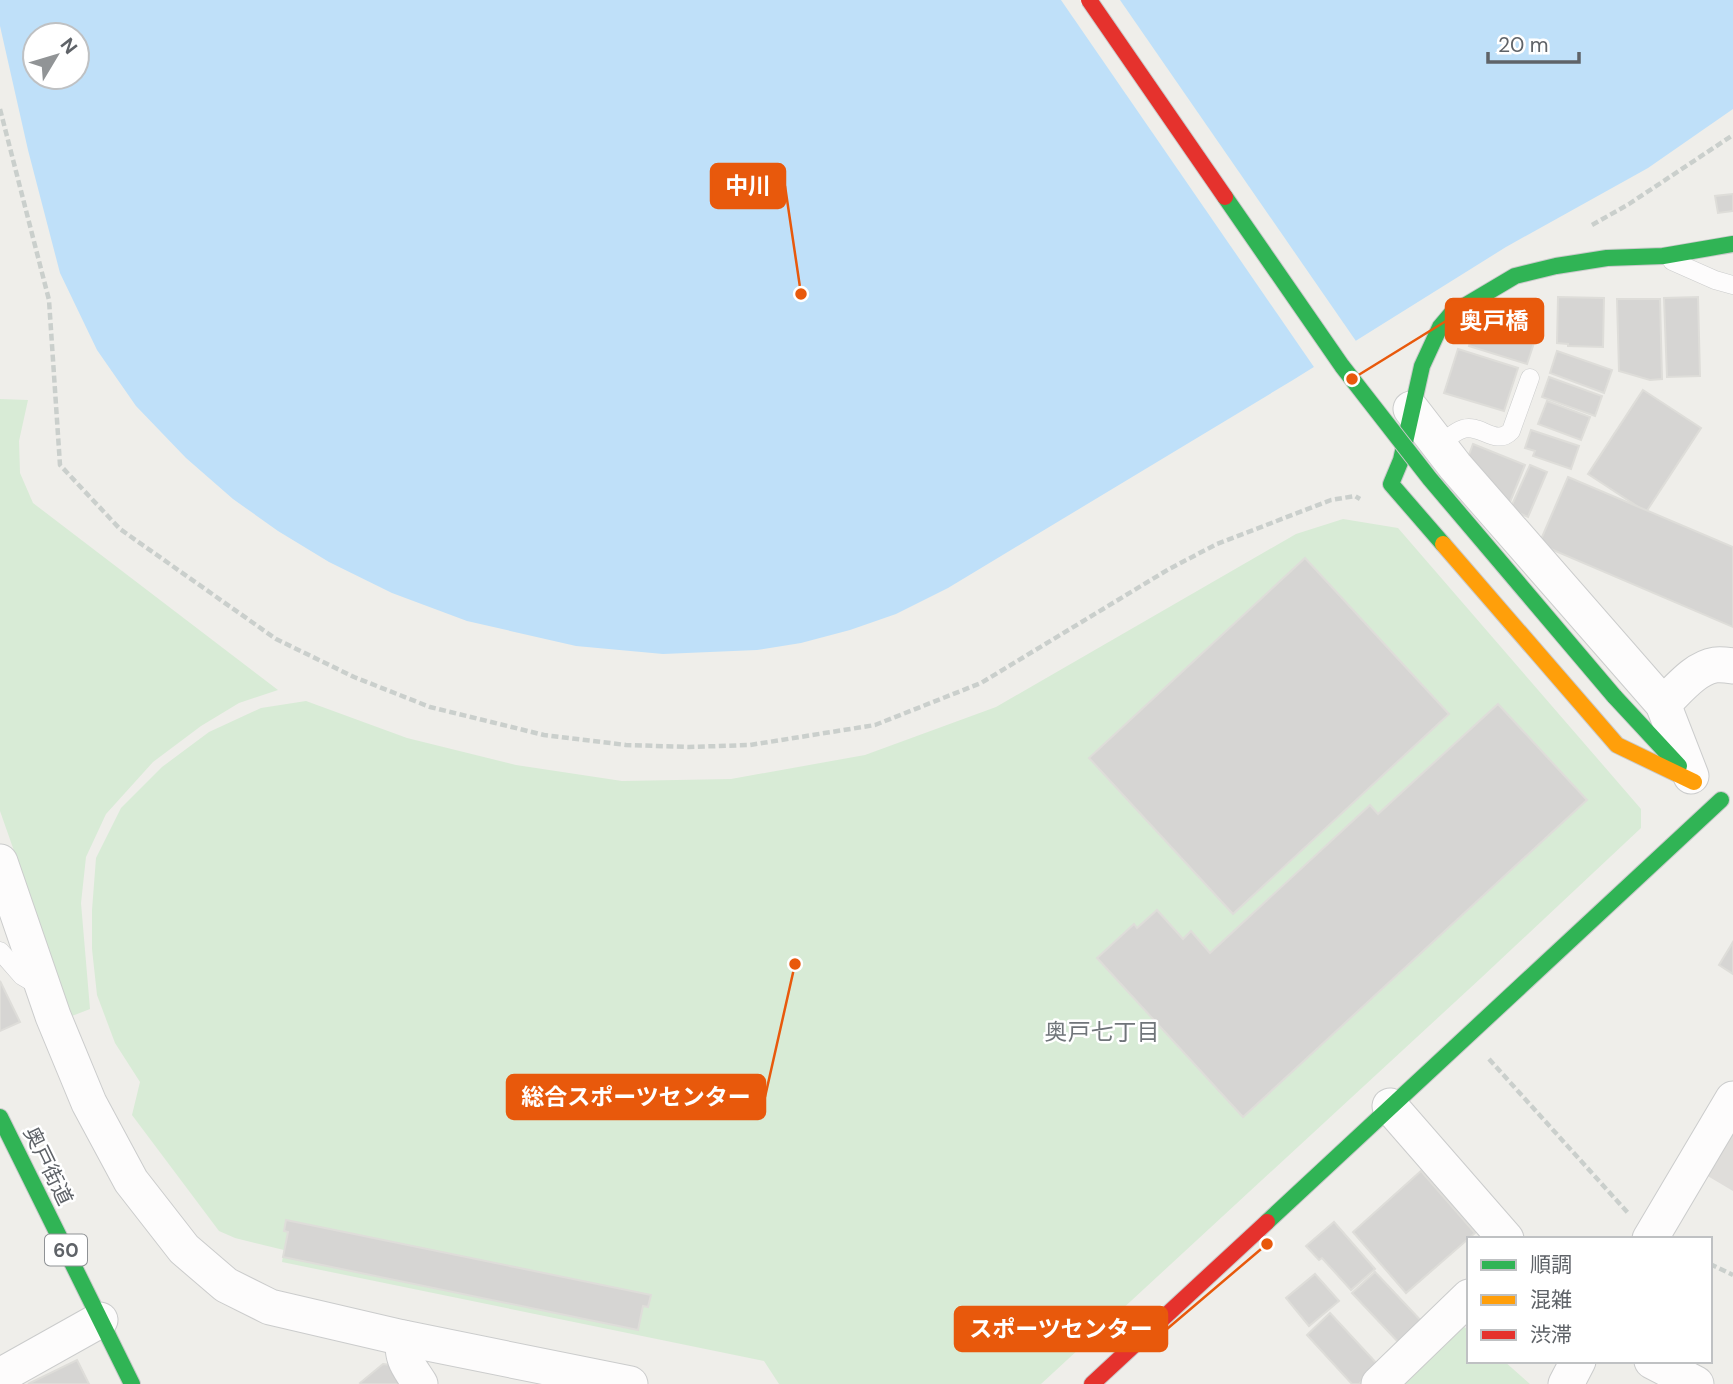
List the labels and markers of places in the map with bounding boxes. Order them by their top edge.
callout: 中川 [711,164,785,208]
callout: 奥戸橋 [1446,299,1543,343]
callout: 総合スポーツセンター [507,1075,765,1119]
callout: スポーツセンター [955,1307,1167,1351]

